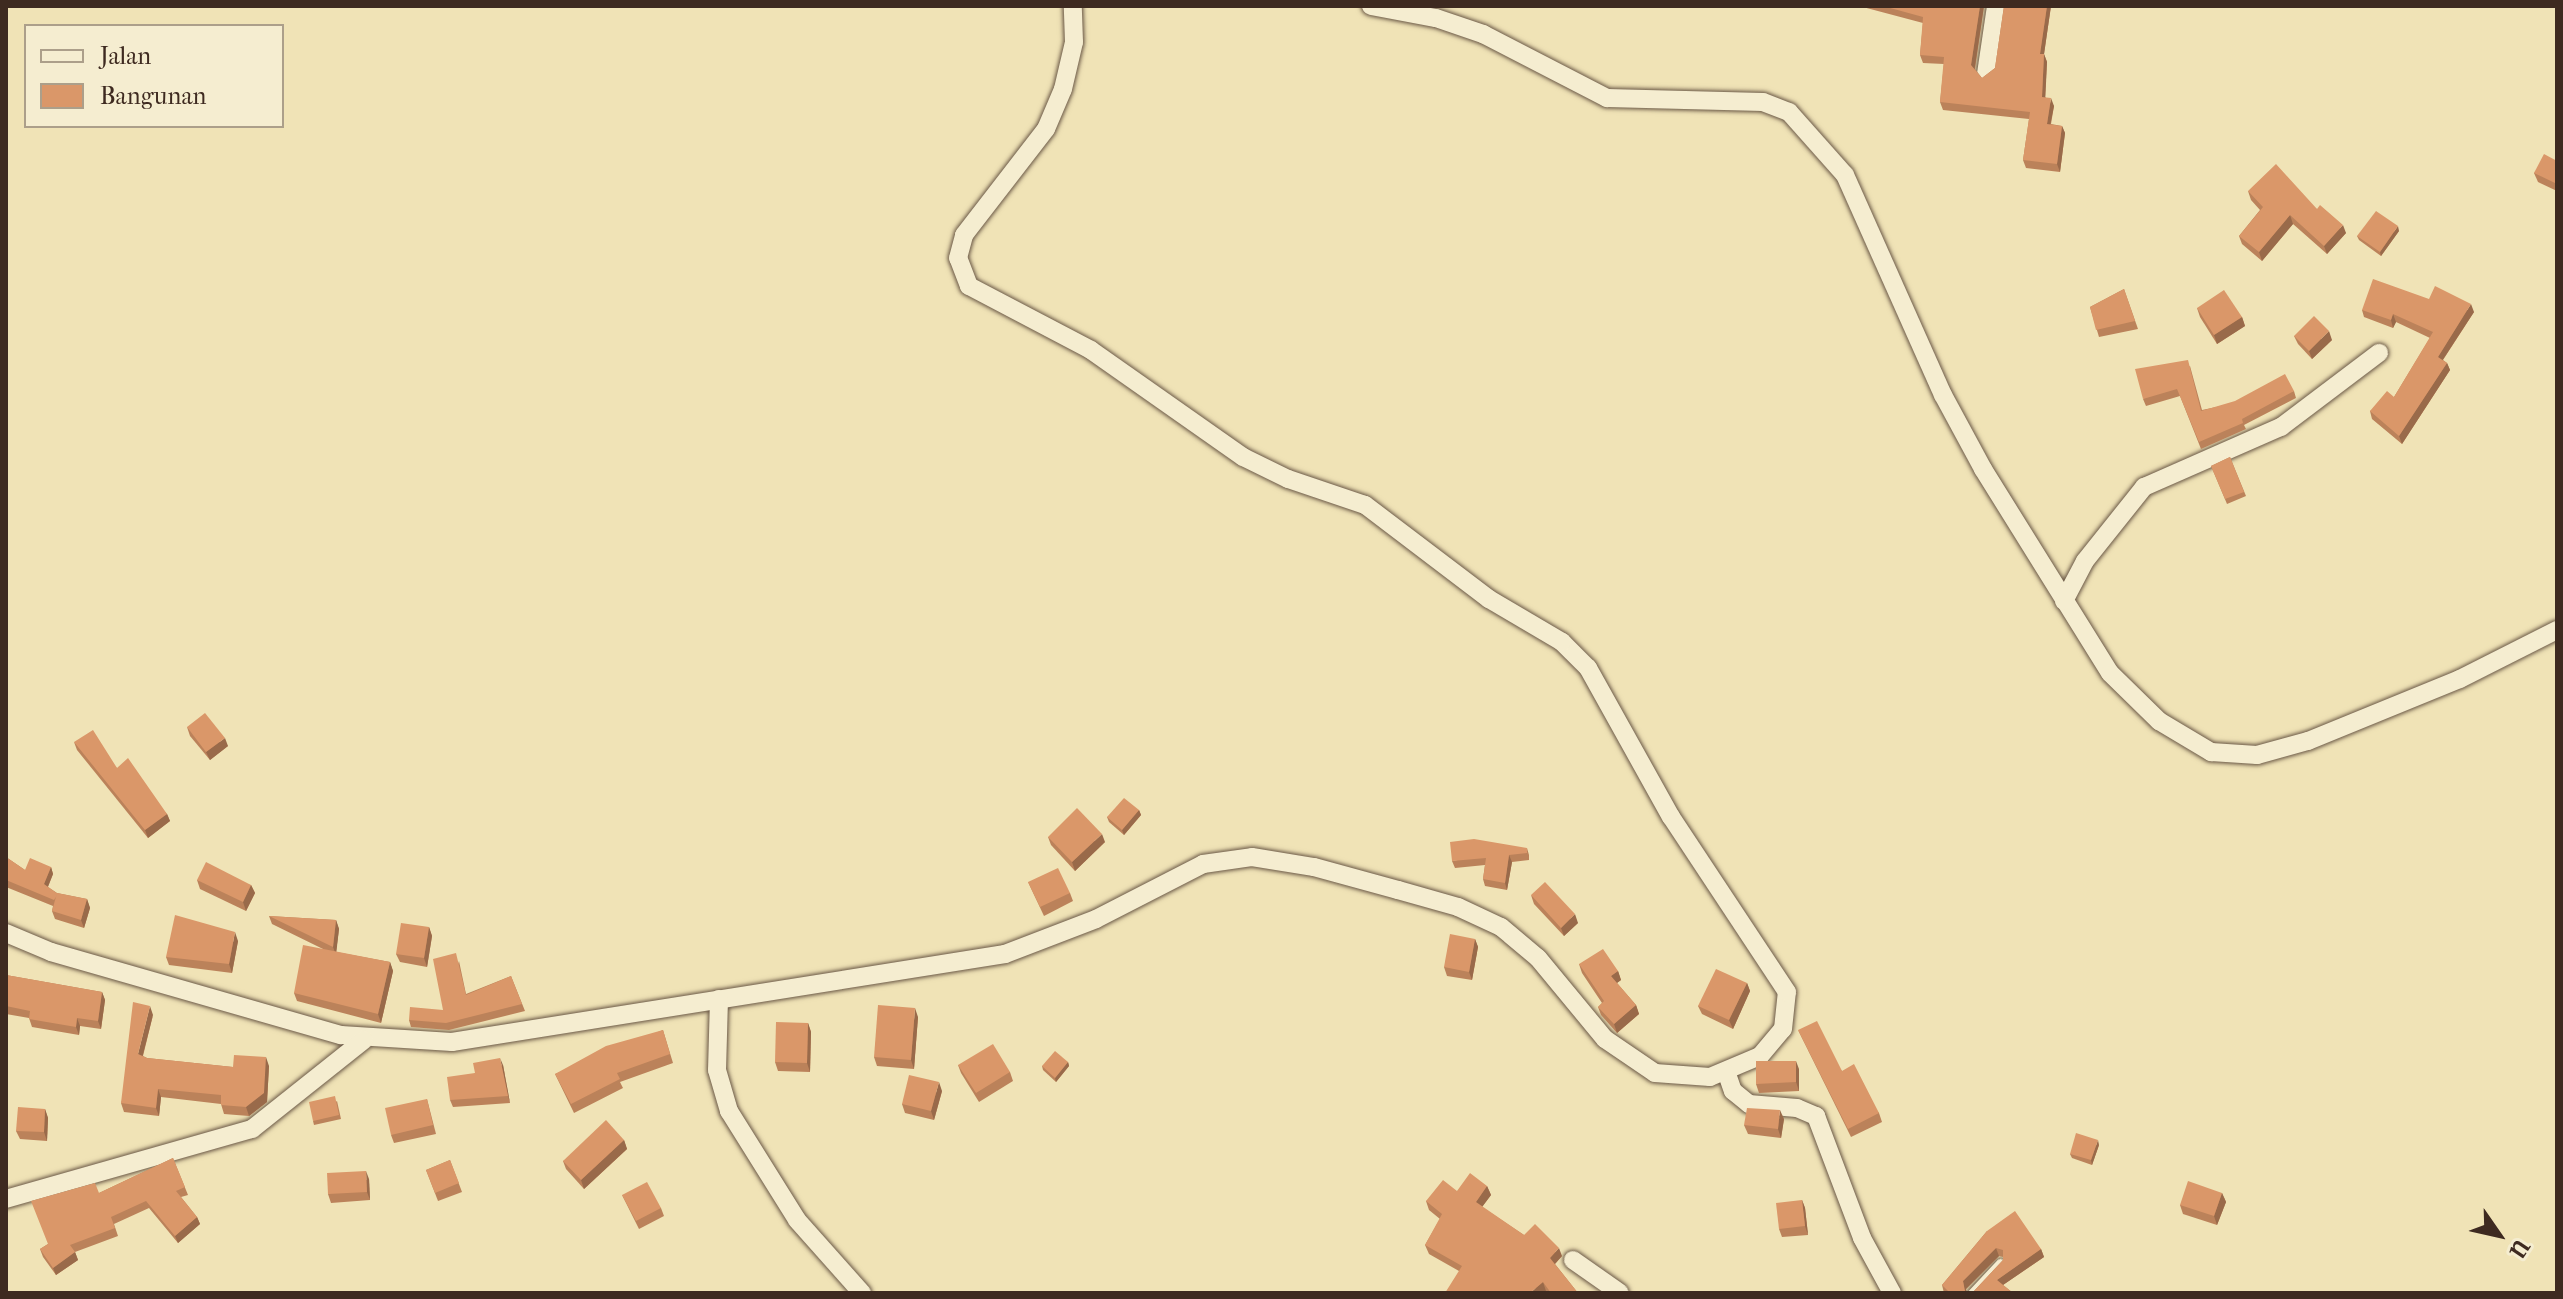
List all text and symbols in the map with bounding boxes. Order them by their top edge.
legend [24,24,284,128]
text: Jalan [100,42,151,70]
text: Bangunan [100,82,206,110]
north arrow [2459,1195,2539,1275]
text: U [2503,1234,2534,1263]

